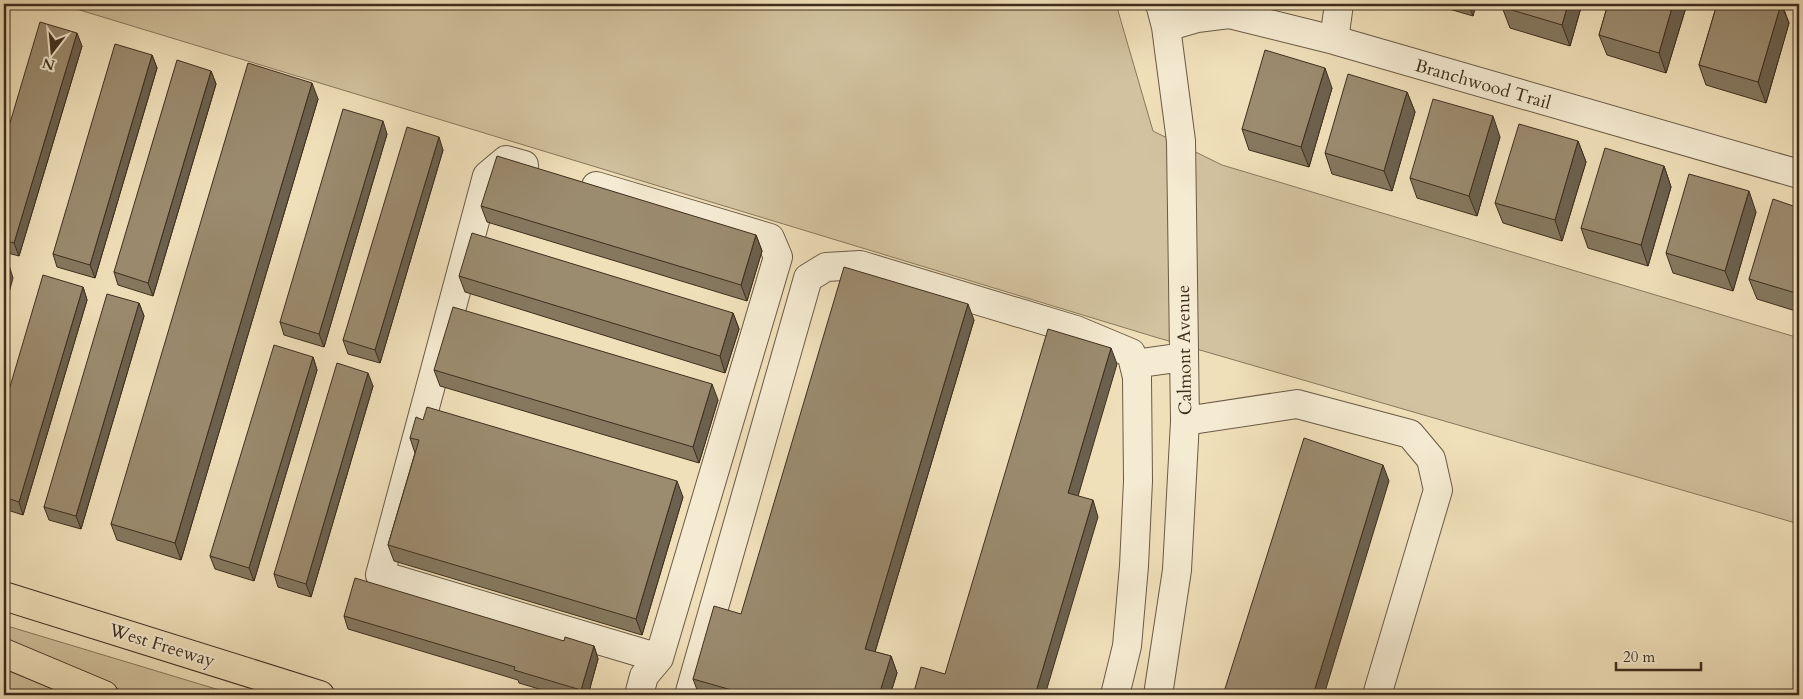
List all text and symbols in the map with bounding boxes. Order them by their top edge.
north arrow [28,28,78,78]
text: N [40,53,57,75]
street label: Branchwood Trail [1412,53,1554,116]
street label: Calmont Avenue [1171,285,1198,415]
street label: West Freeway [105,617,218,674]
scale bar [1616,639,1700,671]
text: 20 m [1623,647,1655,667]

